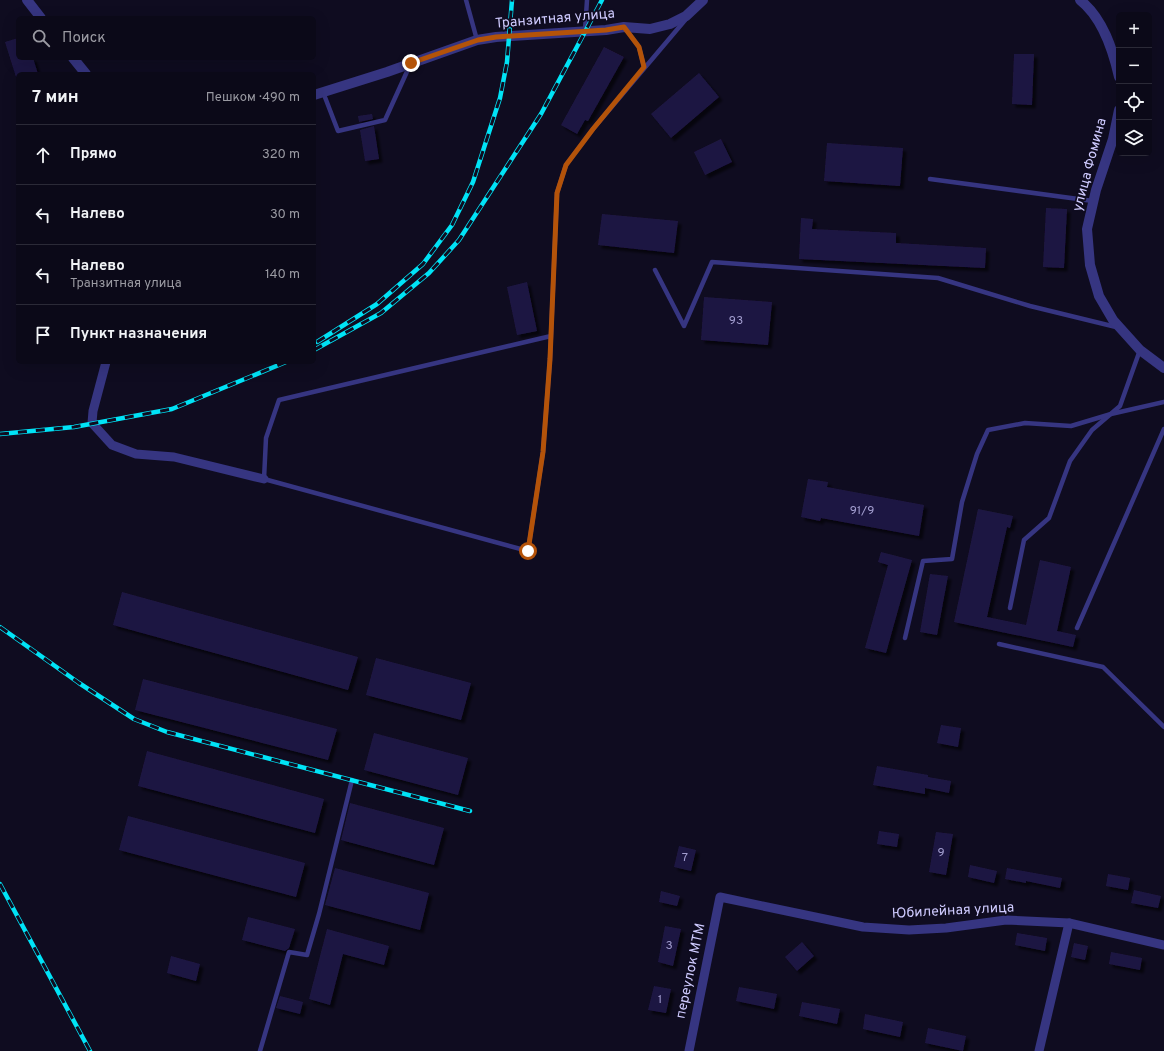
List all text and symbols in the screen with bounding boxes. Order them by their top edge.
street label: Транзитная улица [494,5,616,33]
map controls [1116,12,1152,156]
button: + [1116,12,1152,48]
search box [16,16,316,60]
icon: search [30,27,52,49]
text: Поиск [62,29,106,48]
button: − [1116,48,1152,84]
route end [402,54,420,72]
button: locate [1116,84,1152,120]
text: 7 мин [32,87,79,109]
text: Пешком · 490 m [206,90,300,106]
street label: улица Фомина [1069,116,1111,214]
button: layers [1116,120,1152,156]
icon: ahead [32,144,54,166]
text: Прямо [70,145,117,164]
text: 320 m [262,147,300,163]
icon: left [32,204,54,226]
text: Налево [70,205,125,224]
text: 30 m [270,207,300,223]
text: Налево [70,257,125,276]
icon: left [32,264,54,286]
text: 140 m [265,267,300,283]
text: Транзитная улица [70,276,182,292]
house number: 93 [729,313,743,329]
icon: arrive [32,324,54,346]
text: Пункт назначения [70,325,207,344]
house number: 91/9 [850,503,874,519]
route start [519,542,537,560]
house number: 9 [937,845,945,861]
house number: 7 [682,850,688,866]
street label: Юбилейная улица [891,899,1015,923]
street label: переулок МТМ [673,922,709,1020]
house number: 3 [665,938,673,954]
house number: 1 [658,992,662,1008]

